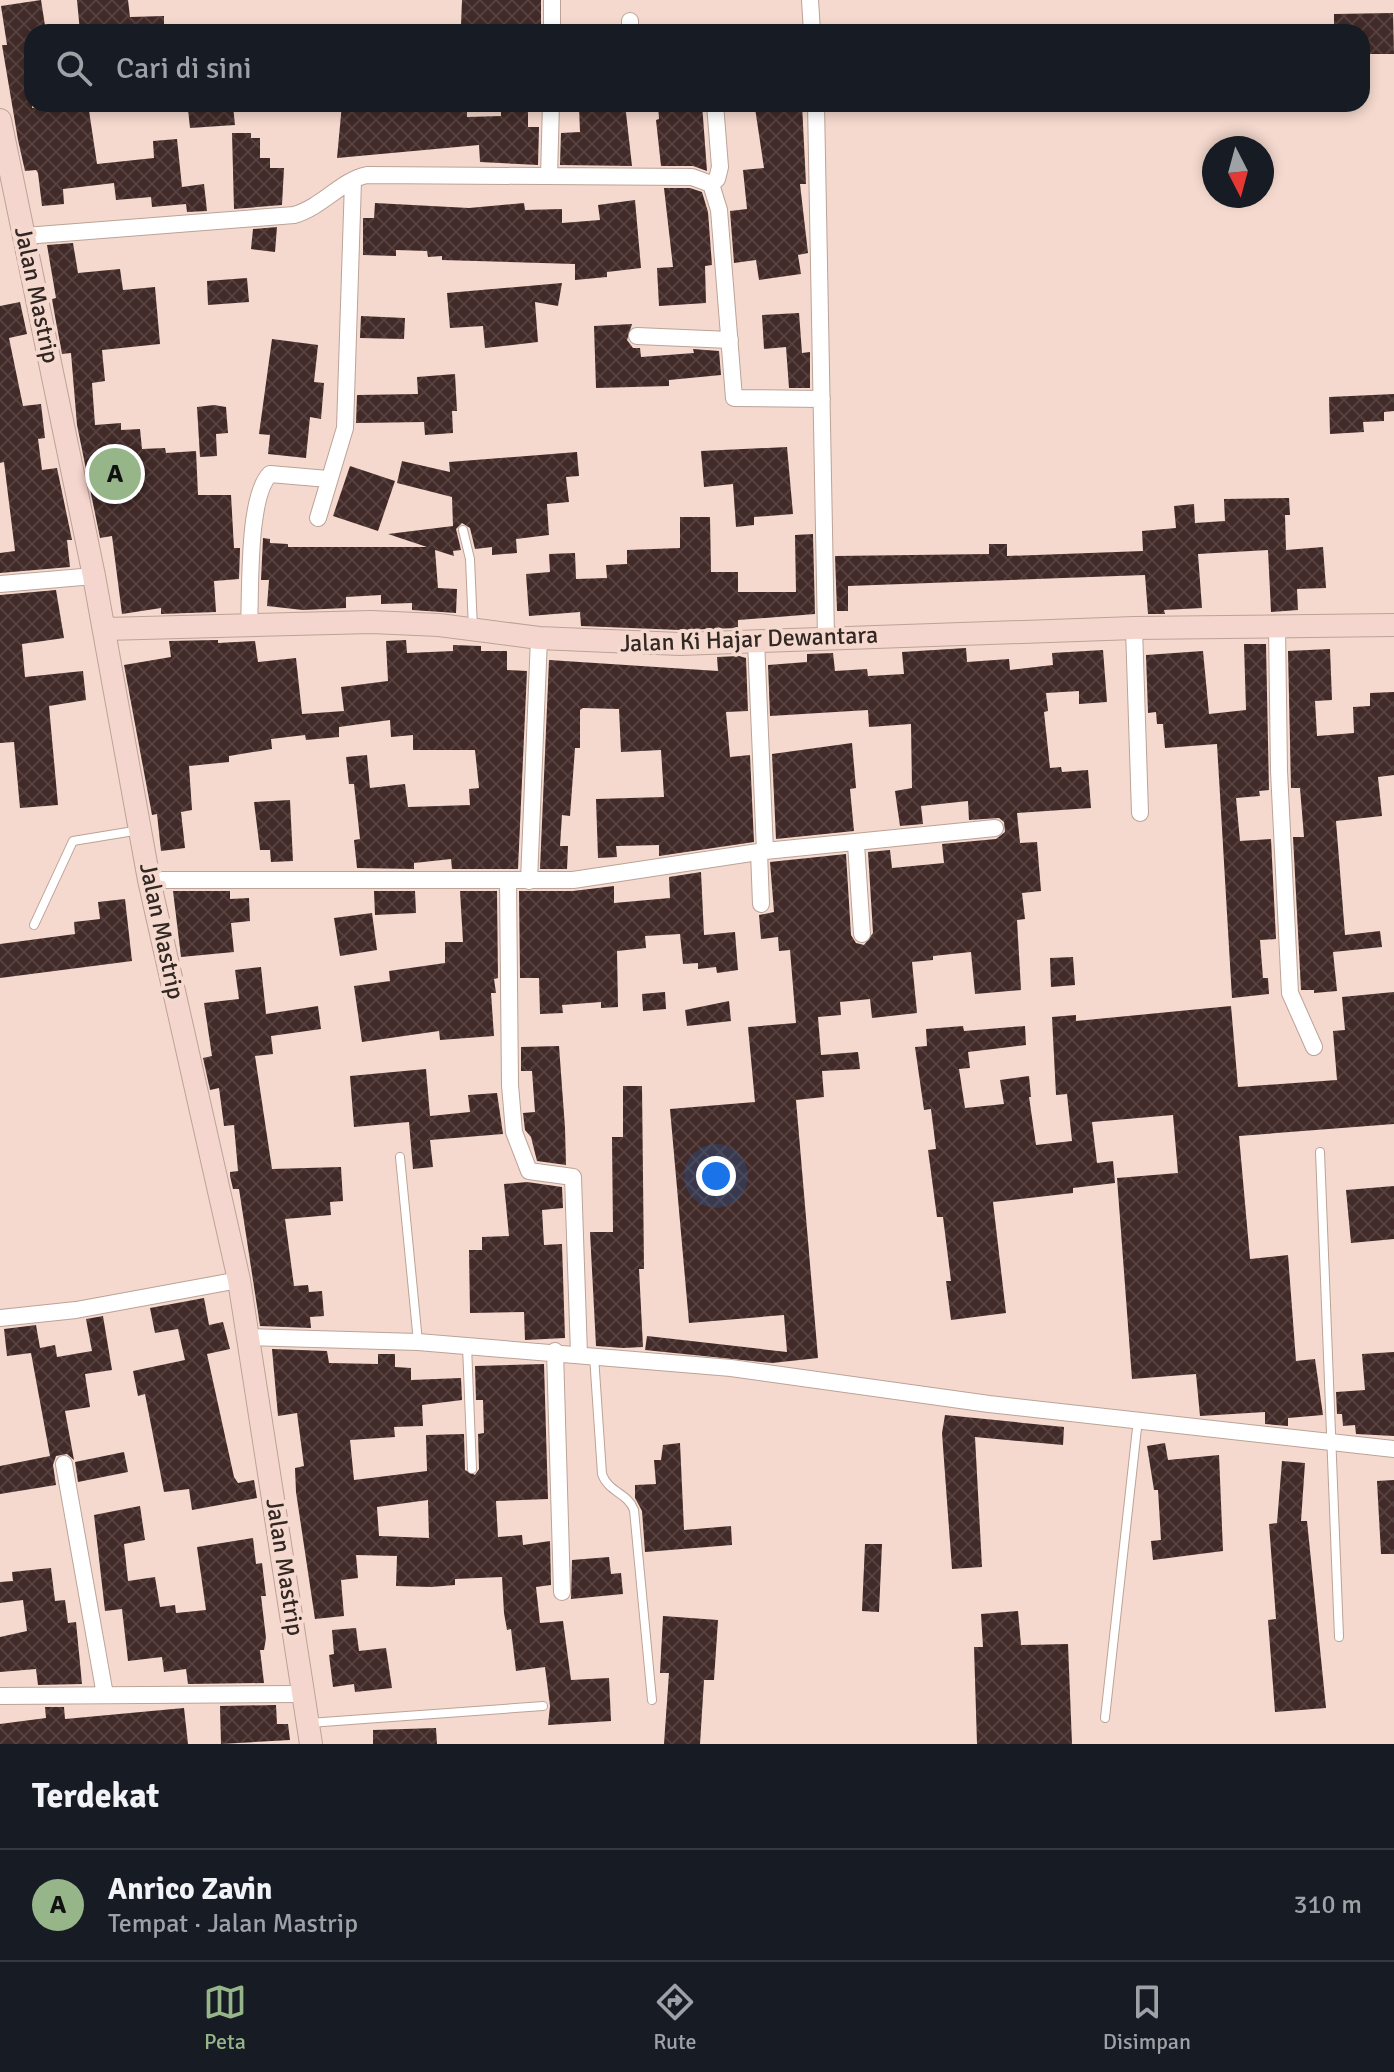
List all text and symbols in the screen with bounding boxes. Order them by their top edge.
search box [24,24,1370,112]
icon: search [52,46,96,90]
text: Cari di sini [116,50,252,87]
north arrow [1202,136,1274,208]
street label: Jalan Mastrip [8,224,66,366]
pin: A [89,444,141,504]
street label: Jalan Ki Hajar Dewantara [619,620,879,658]
street label: Jalan Mastrip [133,860,191,1002]
your location [696,1156,736,1196]
street label: Jalan Mastrip [259,1496,311,1638]
text: Terdekat [32,1775,159,1817]
text: Anrico Zavin [108,1871,272,1908]
text: A [50,1889,66,1921]
text: 310 m [1293,1889,1362,1921]
text: Tempat · Jalan Mastrip [108,1908,358,1940]
tab: Peta [203,1980,247,2055]
tab: Rute [653,1980,697,2055]
tab: Disimpan [1103,1980,1191,2055]

